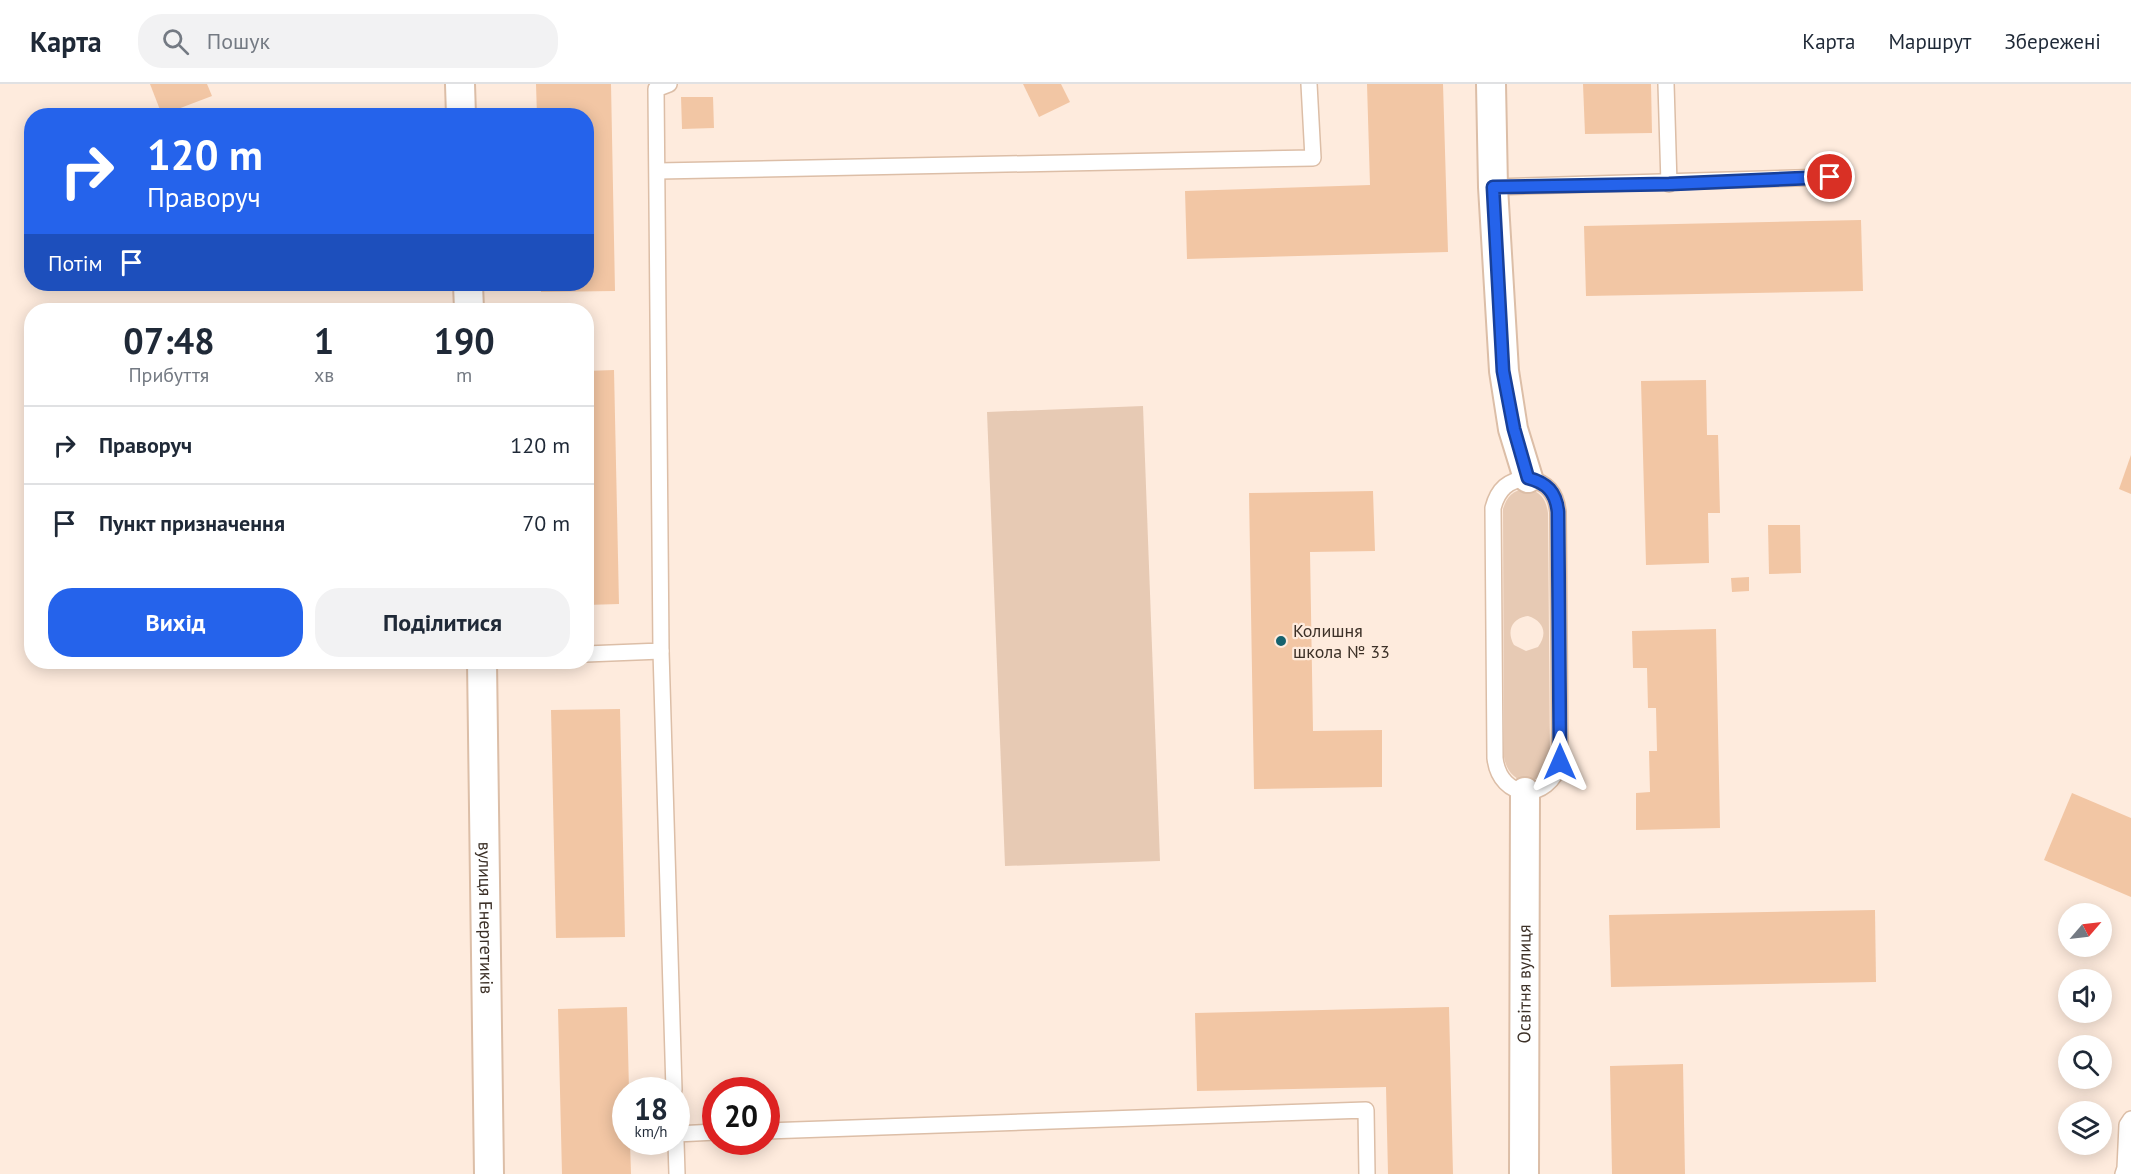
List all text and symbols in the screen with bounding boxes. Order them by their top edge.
search box [138,14,558,68]
text: Карта [30,23,102,60]
icon: search [159,25,192,58]
text: Пошук [207,27,270,55]
text: Карта [1802,28,1855,55]
text: Маршрут [1888,28,1971,55]
text: Збережені [2004,28,2101,55]
text: 120 m [147,127,263,182]
icon: right [48,132,126,210]
pin [1804,151,1855,202]
icon: arrive [1813,160,1846,193]
text: Праворуч [147,180,261,214]
icon: arrive [115,246,148,279]
text: Потім [48,249,103,277]
text: 07:48 [123,317,215,364]
text: 1 [314,317,334,364]
text: 190 [433,317,495,364]
text: Прибуття [128,362,209,388]
text: хв [314,362,334,388]
text: m [456,362,472,388]
icon: right [48,429,81,462]
text: Праворуч [99,431,192,459]
text: 120 m [510,431,570,459]
icon: arrive [48,507,81,540]
text: Пункт призначення [99,509,285,537]
text: 70 m [522,509,570,537]
button: Вихід [48,588,303,657]
button: Поділитися [315,588,570,657]
place label: Колишня школа № 33 [1293,619,1390,663]
marker: Колишня школа № 33 [1274,634,1288,648]
position arrow [1528,730,1592,794]
street label: вулиця Енергетиків [473,842,499,994]
north arrow [2058,903,2112,957]
map controls [2058,903,2112,1155]
street label: Освітня вулиця [1512,924,1536,1044]
button: sound [2058,969,2112,1023]
button: search [2058,1035,2112,1089]
speed limit sign: 20 [702,1077,780,1155]
text: 18 [634,1089,668,1128]
button: layers [2058,1101,2112,1155]
text: km/h [635,1122,667,1141]

